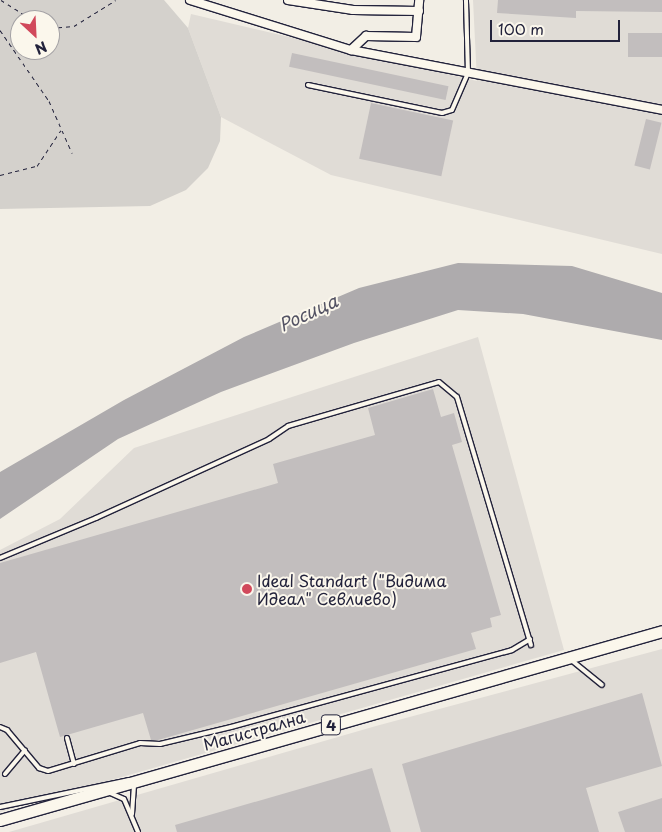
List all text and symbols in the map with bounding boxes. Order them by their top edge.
north arrow [10,10,60,60]
scale bar [492,10,622,42]
text: 100 m [498,17,544,40]
text: N [32,36,51,60]
water label: Росица [275,290,341,336]
place label: Ideal Standart ("Видима Идеал" Севлиево) [257,570,447,608]
marker: Ideal Standart ("Видима Идеал" Севлиево) [241,583,253,595]
street label: Магистрална [201,706,307,754]
road number: 4 [320,712,342,738]

